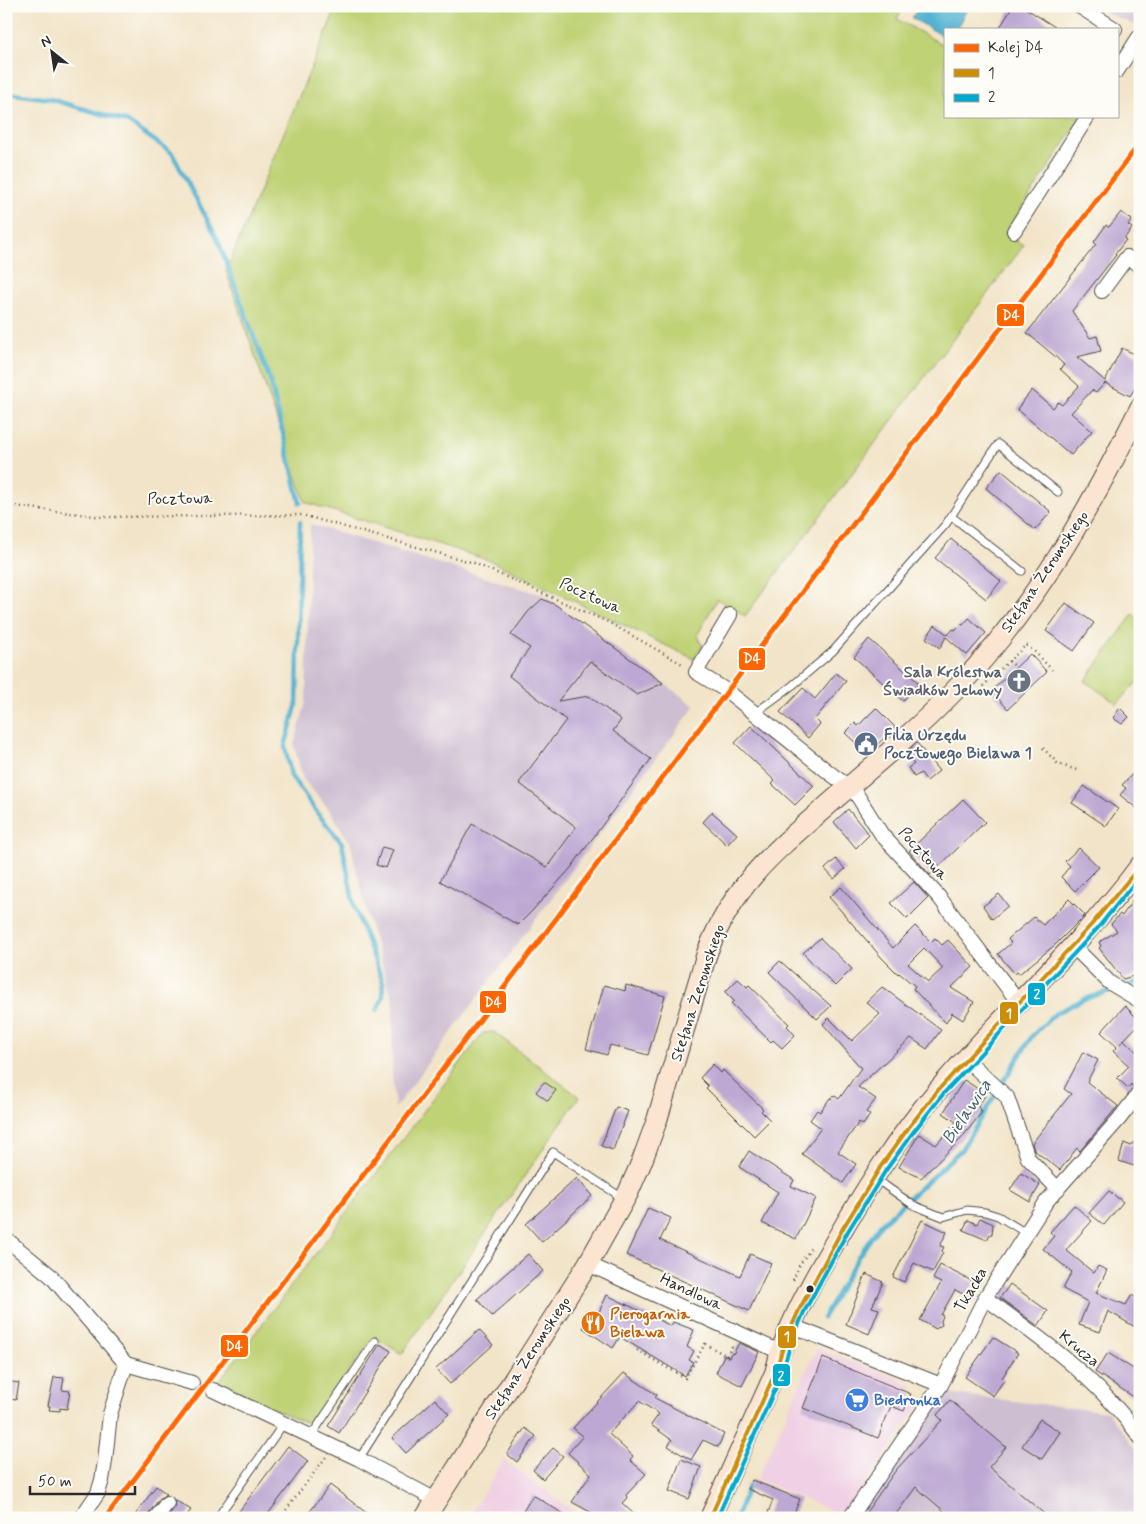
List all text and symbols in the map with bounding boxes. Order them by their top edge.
north arrow [28,28,78,78]
legend [944,28,1118,118]
text: N [37,31,55,52]
text: Kolej D4 [988,38,1043,58]
text: 1 [988,64,995,84]
text: 2 [988,88,995,108]
line badge: D4 [996,303,1025,327]
text: D4 [1002,307,1021,325]
street label: Pocztowa [147,488,213,510]
street label: Stefana Żeromskiego [996,507,1094,637]
street label: Pocztowa [556,573,624,619]
line badge: D4 [738,647,766,671]
text: D4 [743,650,762,668]
place label: Sala Królestwa Świadków Jehowy [883,662,1002,701]
church icon: Sala Królestwa Świadków Jehowy [1006,668,1032,694]
place label: Filia Urzędu Pocztowego Bielawa 1 [884,725,1032,766]
public building icon: Filia Urzędu Pocztowego Bielawa 1 [853,731,879,757]
street label: Pocztowa [893,823,953,886]
street label: Stefana Żeromskiego [666,922,730,1064]
line badge: 2 [1027,982,1046,1006]
text: 2 [1034,985,1041,1003]
line badge: D4 [479,990,507,1014]
text: D4 [484,994,503,1012]
line badge: 1 [999,1001,1019,1025]
text: 1 [1006,1005,1012,1023]
water label: Bielawica [937,1075,997,1149]
street label: Tkacka [950,1264,992,1316]
street label: Handlowa [656,1268,726,1316]
unlabelled marker [805,1284,815,1294]
street label: Stefana Żeromskiego [480,1292,576,1424]
place label: Pierogarnia Bielawa [610,1304,690,1343]
restaurant icon: Pierogarnia Bielawa [580,1310,606,1336]
line badge: 1 [777,1325,797,1349]
street label: Krucza [1054,1326,1104,1372]
text: 1 [784,1328,790,1346]
line badge: D4 [220,1334,249,1358]
text: D4 [225,1338,244,1356]
line badge: 2 [772,1363,791,1387]
text: 2 [778,1367,785,1385]
supermarket icon: Biedronka [844,1387,870,1413]
place label: Biedronka [874,1390,941,1411]
scale bar [30,1464,135,1496]
text: 50 m [38,1472,72,1492]

